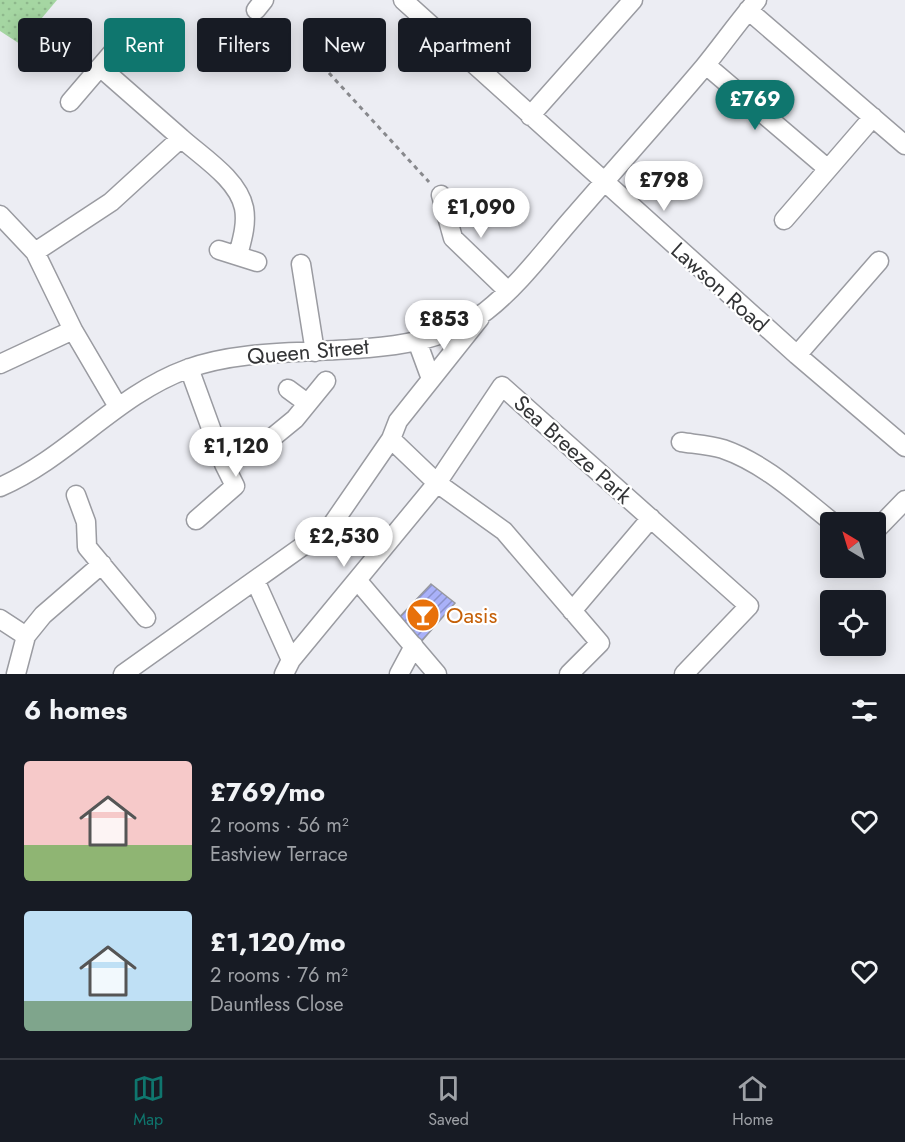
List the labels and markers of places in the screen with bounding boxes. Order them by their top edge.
pin: £769 [719,80,791,131]
pin: £798 [628,161,700,212]
pin: £1,090 [432,188,530,239]
pin: £853 [408,300,480,351]
pin: £1,120 [187,427,285,478]
pin: £2,530 [295,517,393,568]
bar icon: Oasis [405,597,441,633]
place label: Oasis [446,599,498,631]

